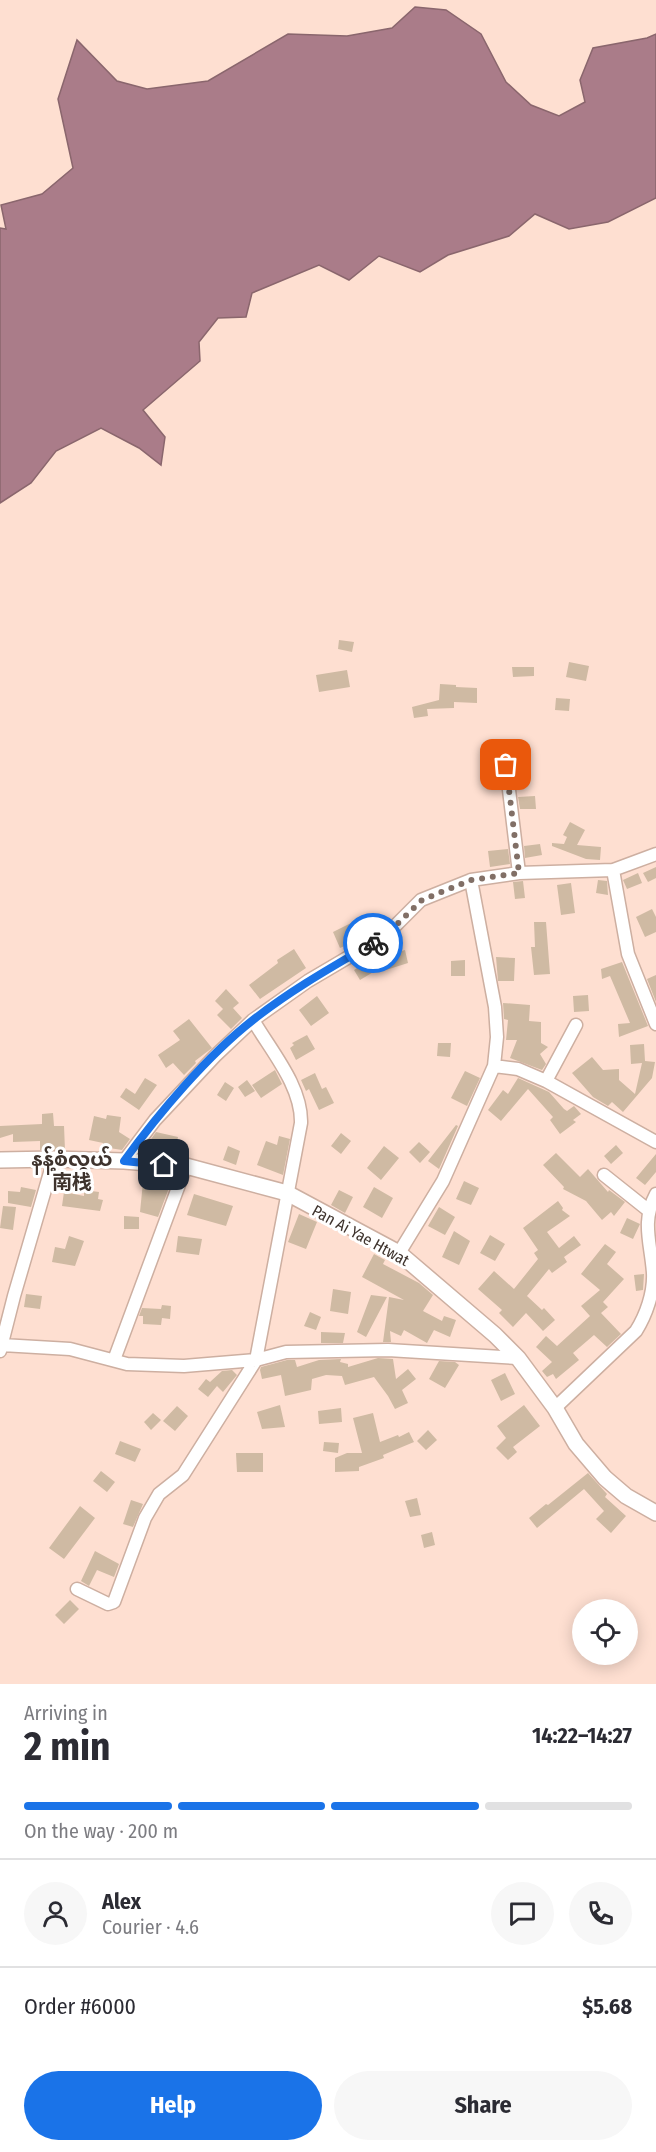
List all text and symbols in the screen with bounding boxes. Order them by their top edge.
pin [480,739,531,790]
icon: bag [489,748,522,781]
courier [343,913,403,973]
icon: bike [357,927,390,960]
pin [138,1139,189,1190]
district label: နန့်စံလွယ် 南栈 [32,1146,112,1194]
icon: home [147,1148,180,1181]
street label: Pan Ai Yae Htwat [309,1201,413,1270]
map controls [572,1599,638,1665]
button: locate [572,1599,638,1665]
text: Arriving in [24,1701,108,1725]
text: 14:22–14:27 [532,1722,632,1749]
text: 2 min [24,1724,110,1770]
text: On the way · 200 m [24,1819,178,1843]
button: person [24,1882,87,1945]
button: chat [491,1882,554,1945]
button: phone [569,1882,632,1945]
text: Alex [102,1888,141,1915]
text: Courier · 4.6 [102,1915,199,1939]
text: Order #6000 [24,1993,136,2020]
text: $5.68 [582,1993,632,2020]
button: Help [24,2071,322,2140]
button: Share [334,2071,632,2140]

